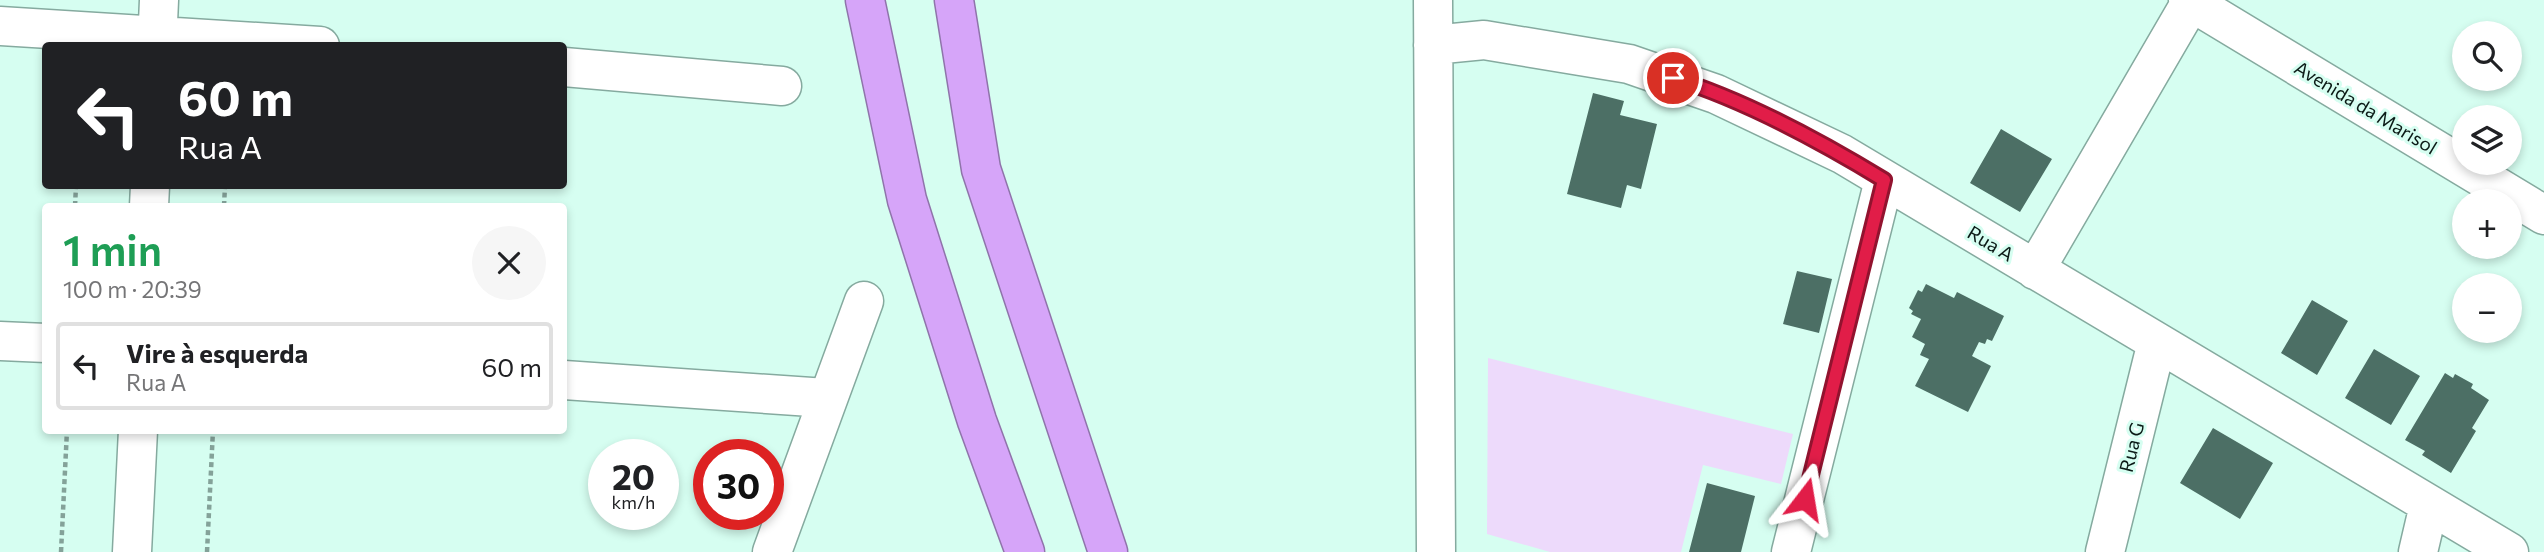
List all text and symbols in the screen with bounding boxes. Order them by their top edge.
map controls [2452,21,2522,343]
button: search [2452,21,2522,91]
pin [1643,48,1703,108]
street label: Avenida da Marisol [2291,55,2441,159]
icon: arrive [1654,59,1692,97]
text: 60 m [178,66,293,126]
icon: left [63,70,154,161]
button: layers [2452,105,2522,175]
text: Rua A [178,126,262,166]
button: + [2452,189,2522,259]
street label: Rua A [1964,220,2018,266]
text: 1 min [63,223,162,275]
button: close [472,226,546,300]
button: − [2452,273,2522,343]
text: 100 m · 20:39 [63,275,202,303]
text: Vire à esquerda [126,337,308,368]
icon: left [67,347,105,385]
text: 60 m [482,351,542,382]
text: Rua A [126,368,186,396]
street label: Rua G [2114,420,2148,474]
speed limit sign: 30 [693,439,784,530]
text: 20 [612,454,655,497]
position arrow [1768,462,1842,536]
text: km/h [612,491,655,513]

